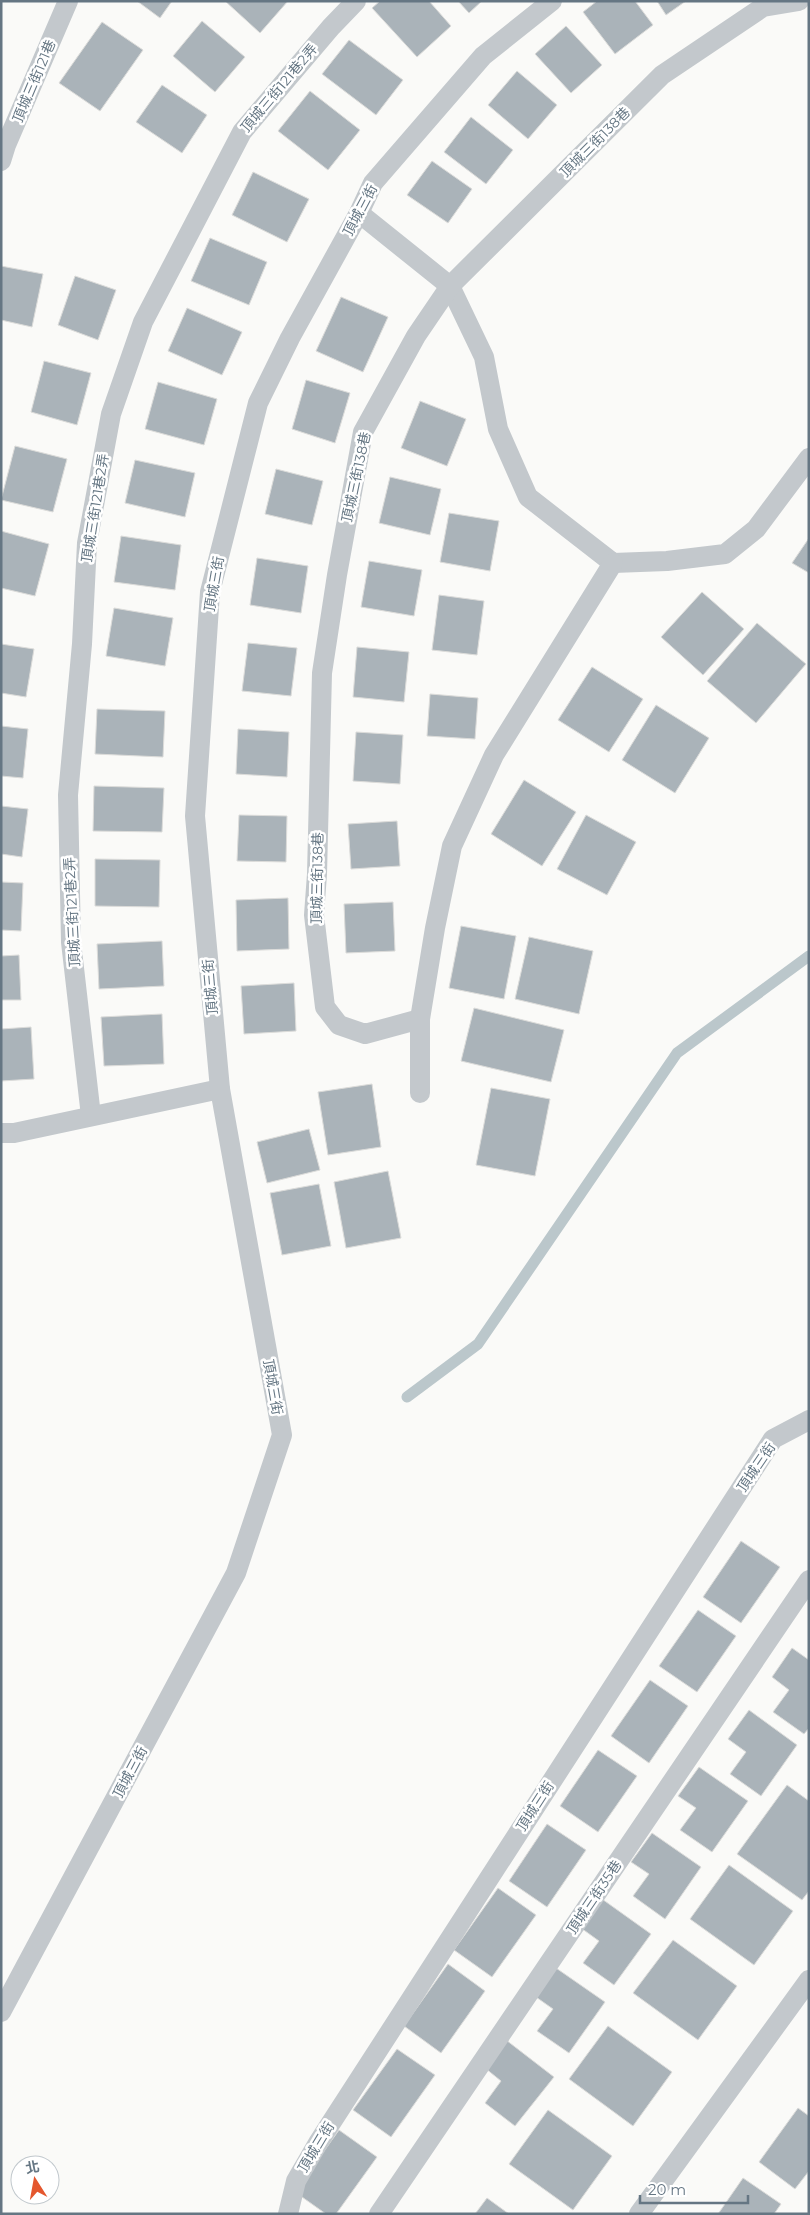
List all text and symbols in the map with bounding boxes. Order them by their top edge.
street label: 頂城三街121巷 [9,37,59,125]
street label: 頂城三街121巷2弄 [237,40,321,136]
street label: 頂城三街138巷 [556,103,634,181]
street label: 頂城三街 [339,181,381,239]
street label: 頂城三街138巷 [338,430,374,524]
street label: 頂城三街121巷2弄 [78,452,112,564]
street label: 頂城三街 [200,555,228,613]
street label: 頂城三街138巷 [307,832,327,924]
street label: 頂城三街121巷2弄 [60,857,84,967]
street label: 頂城三街 [199,958,221,1016]
street label: 頂城三街 [259,1358,287,1416]
street label: 頂城三街 [733,1439,779,1495]
street label: 頂城三街 [109,1743,151,1801]
street label: 頂城三街 [512,1778,558,1834]
street label: 頂城三街35巷 [563,1856,625,1938]
street label: 頂城三街 [294,2118,338,2176]
north arrow [10,2155,60,2205]
text: 北 [24,2157,41,2177]
scale bar [640,2172,748,2204]
text: 20 m [648,2180,686,2199]

